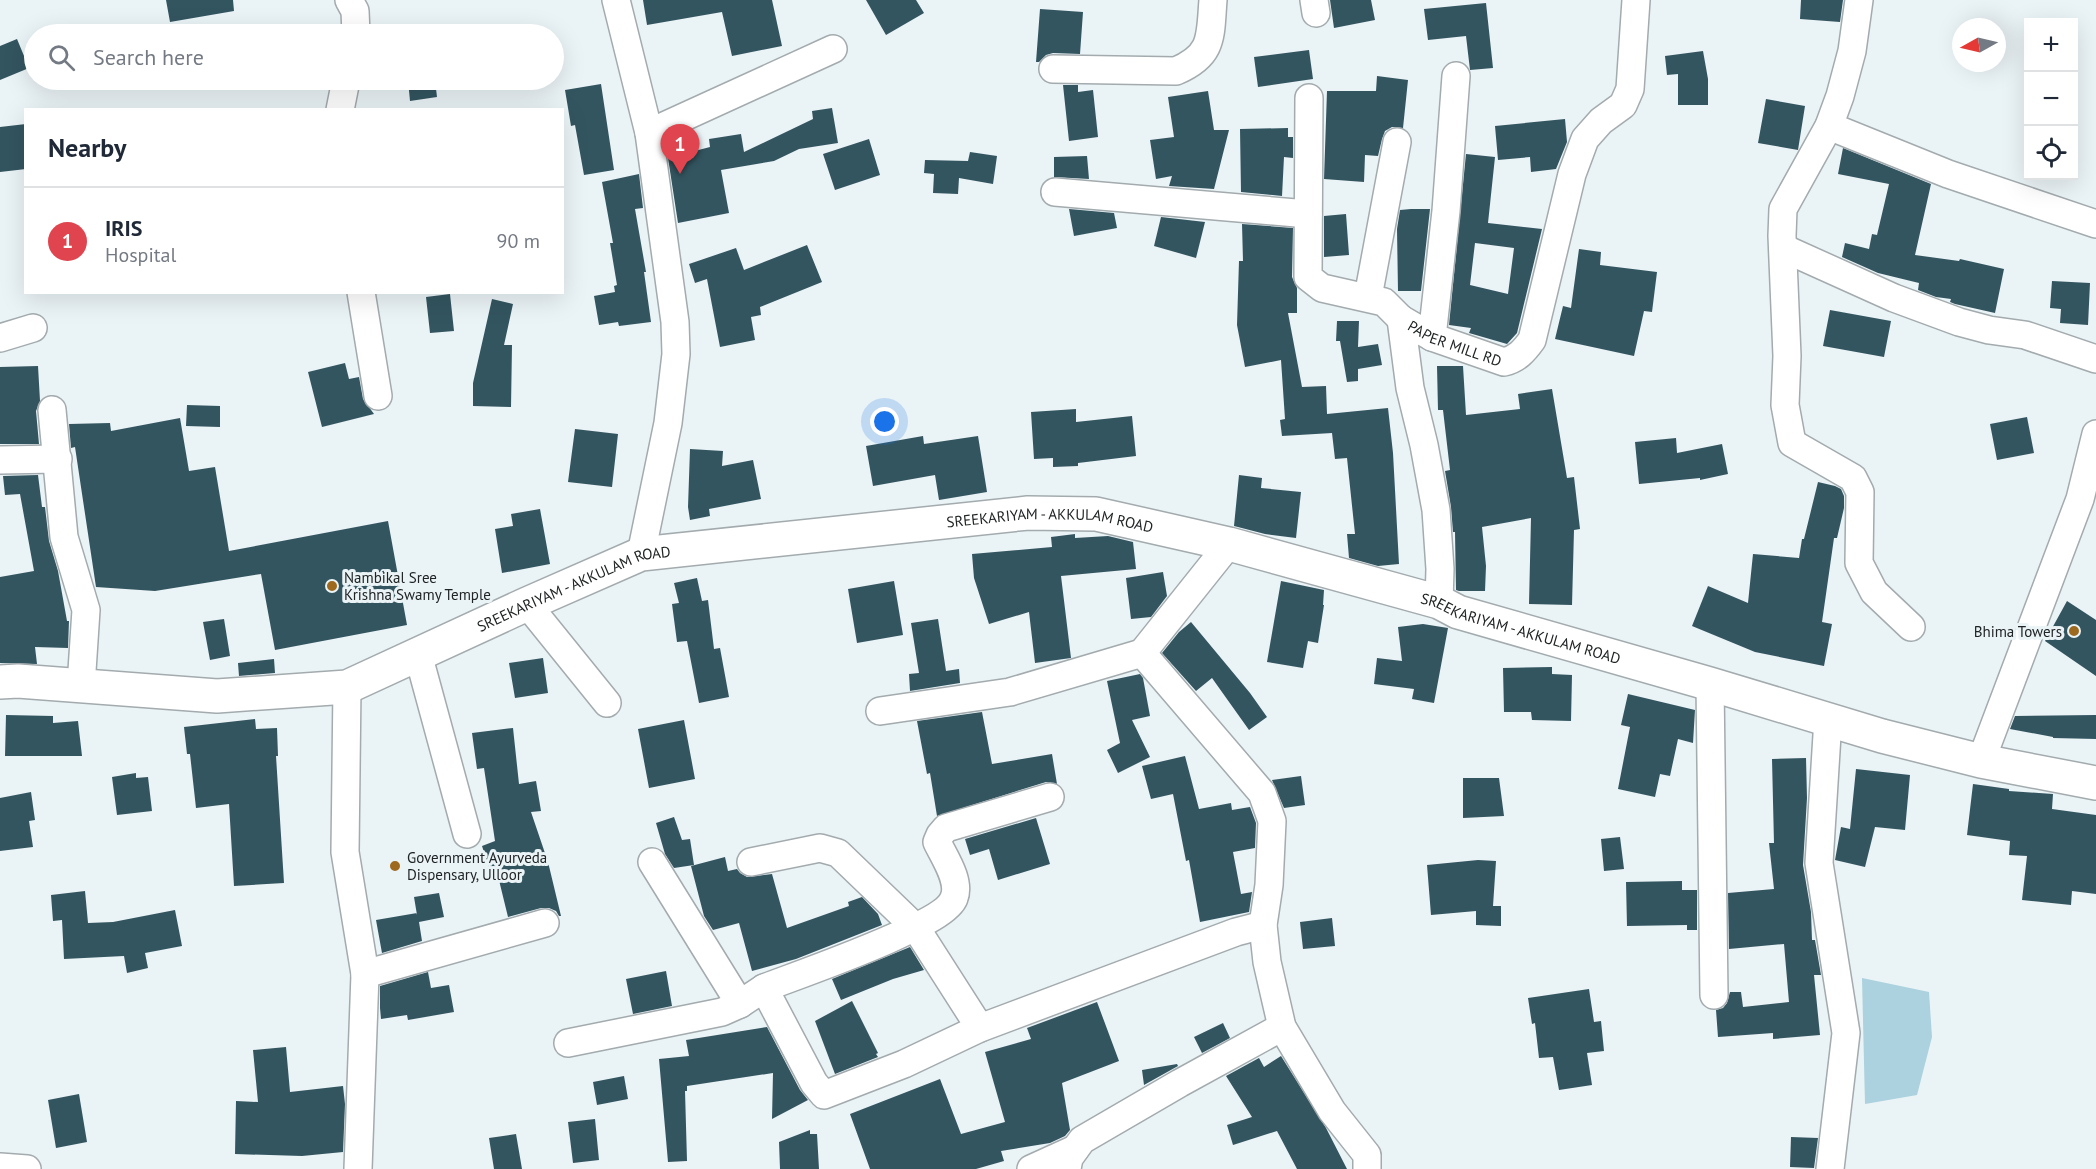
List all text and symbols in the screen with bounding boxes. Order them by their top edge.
north arrow [1952,18,2006,72]
map controls [2024,18,2078,180]
button: + [2024,18,2078,72]
search box [24,24,564,90]
icon: search [45,41,78,74]
text: Search here [93,43,204,71]
button: − [2024,72,2078,126]
pin: 1 [660,124,700,174]
button: locate [2024,126,2078,180]
text: Nearby [48,131,126,164]
text: IRIS [105,214,142,242]
text: 1 [62,228,73,254]
text: 90 m [497,228,540,254]
text: Hospital [105,242,176,268]
street label: PAPER MILL RD [1405,316,1504,370]
your location [870,407,899,436]
street label: SREEKARIYAM - AKKULAM ROAD [945,503,1155,536]
street label: SREEKARIYAM - AKKULAM ROAD [474,541,671,635]
place label: Nambikal Sree Krishna Swamy Temple [344,568,491,604]
marker: Nambikal Sree Krishna Swamy Temple [325,579,339,593]
street label: SREEKARIYAM - AKKULAM ROAD [1419,588,1623,668]
place label: Bhima Towers [1974,622,2062,641]
marker: Bhima Towers [2067,624,2081,638]
place label: Government Ayurveda Dispensary, Ulloor [407,848,547,884]
marker: Government Ayurveda Dispensary, Ulloor [388,859,402,873]

